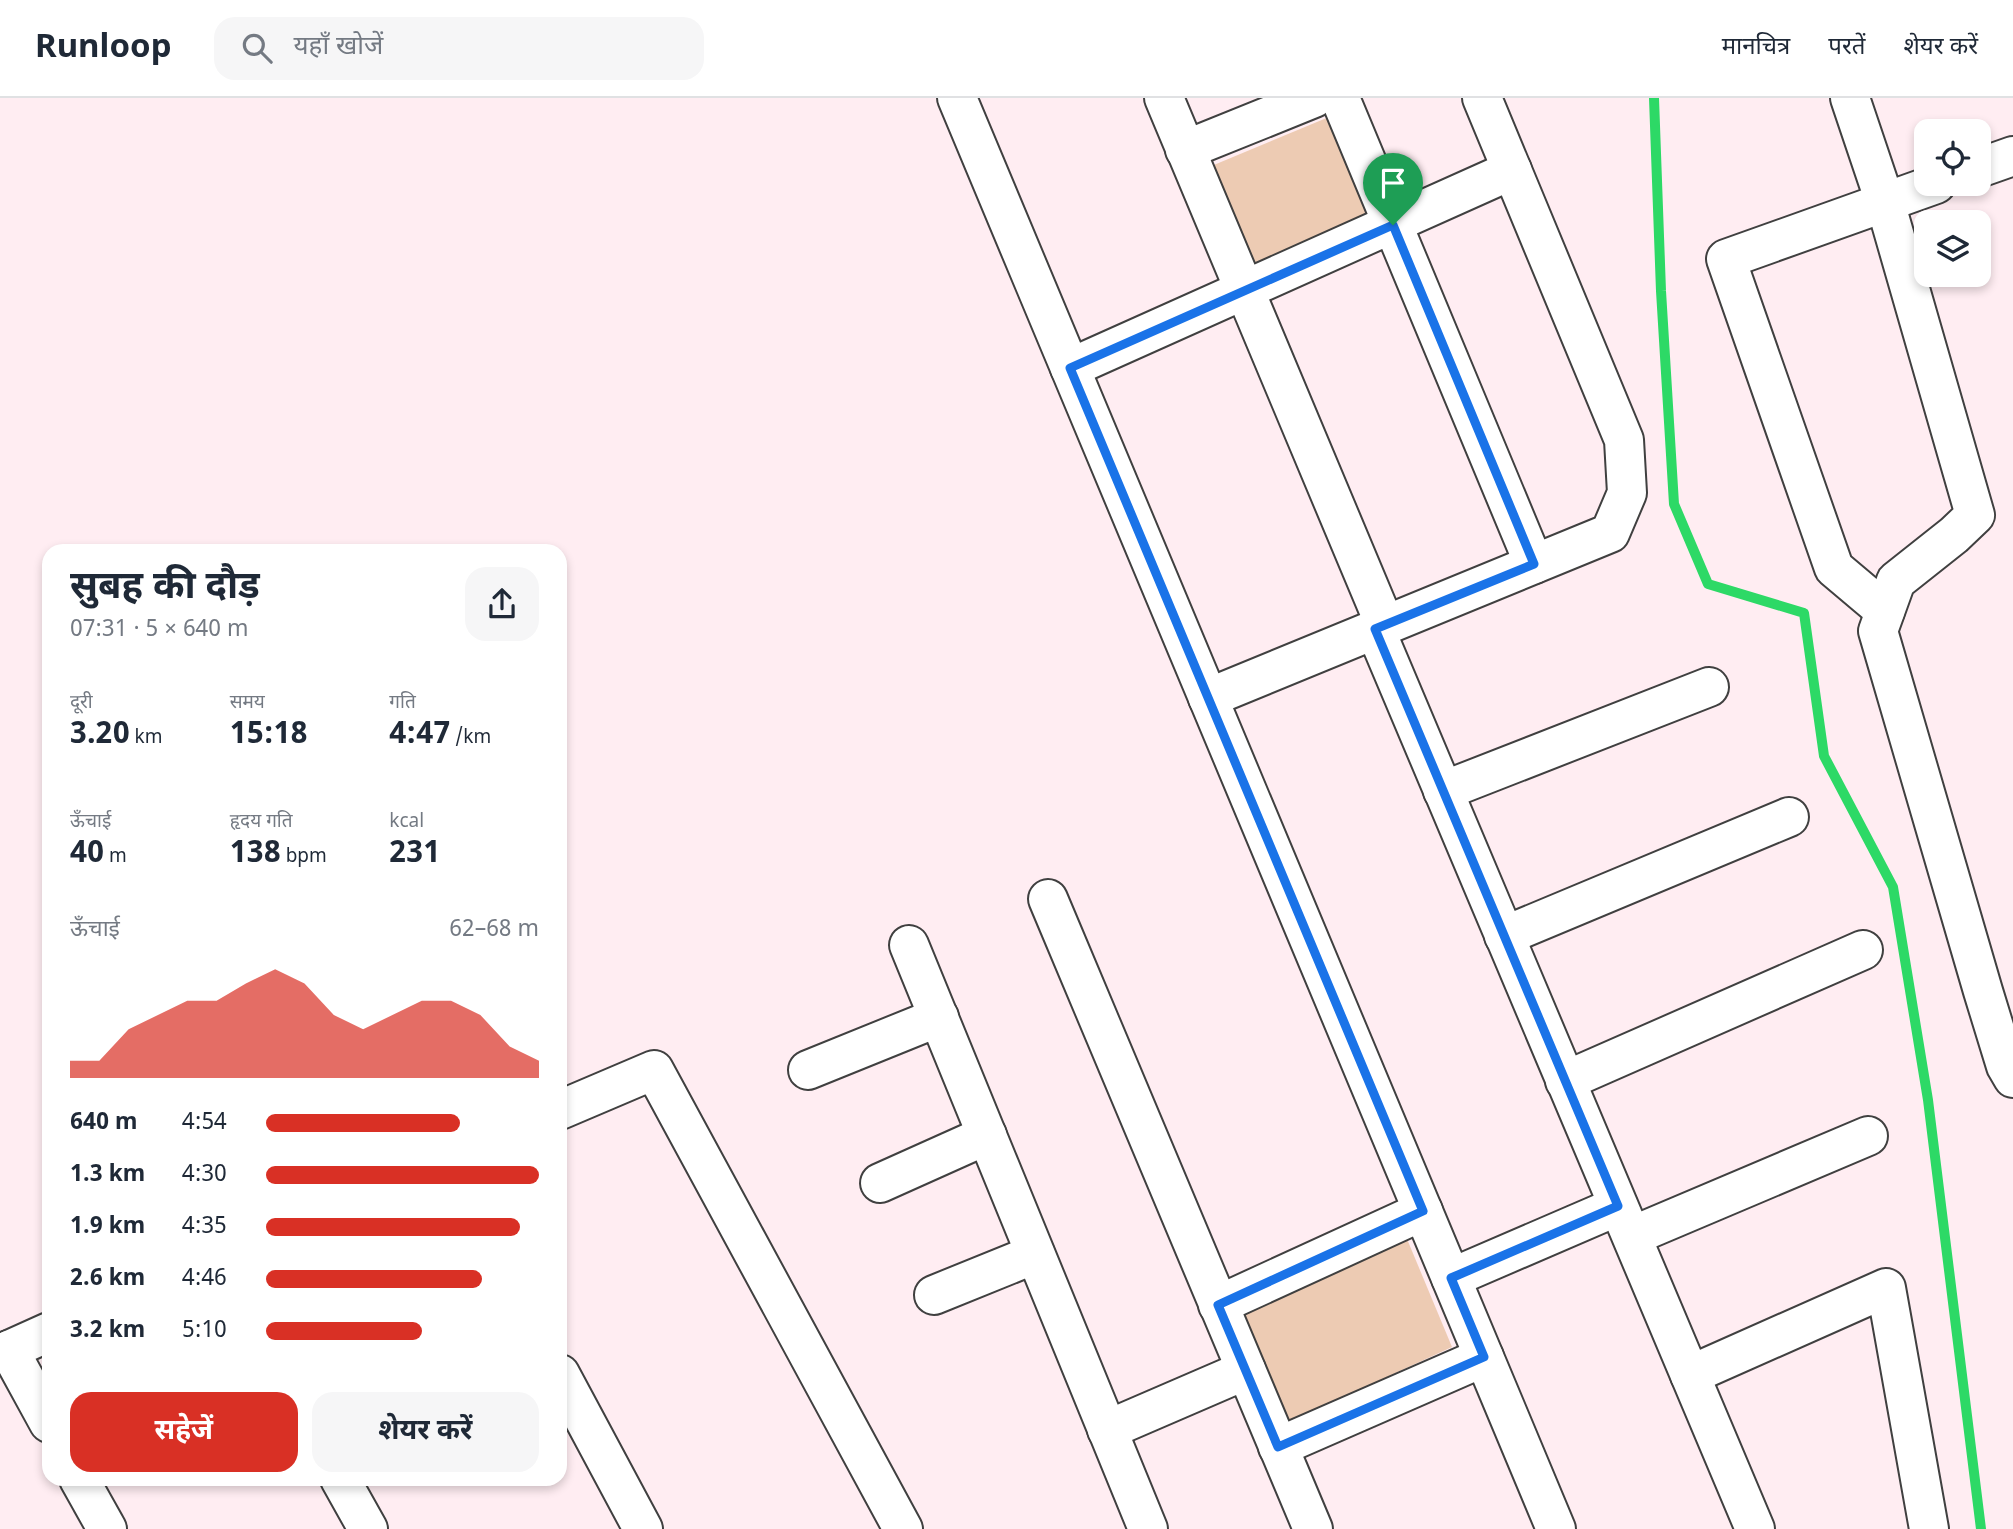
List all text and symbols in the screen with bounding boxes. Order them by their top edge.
search box [214,17,704,80]
text: Runloop [35,27,172,70]
icon: search [238,29,276,67]
text: यहाँ खोजें [294,31,383,65]
text: मानचित्र [1722,32,1790,64]
text: परतें [1828,32,1865,64]
text: शेयर करें [1903,32,1978,64]
map controls [1914,119,1991,287]
button: locate [1914,119,1991,196]
pin [1363,153,1423,225]
icon: arrive [1374,164,1412,202]
button: layers [1914,210,1991,287]
text: सुबह की दौड़ [70,564,260,614]
button: share [465,567,539,641]
text: 07:31 · 5 × 640 m [70,615,248,645]
text: दूरी [70,691,93,716]
text: समय [230,691,265,716]
text: गति [389,691,416,716]
text: 3.20 [70,716,130,755]
text: 15:18 [230,716,308,755]
text: 4:47 [389,716,450,755]
text: km [130,726,163,751]
text: /km [450,726,491,751]
text: ऊँचाई [70,810,111,835]
text: हृदय गति [230,810,293,835]
text: kcal [389,810,424,835]
text: 40 [70,835,104,874]
text: 138 [230,835,281,874]
text: 231 [389,835,440,874]
text: m [104,845,127,870]
text: bpm [281,845,327,870]
text: ऊँचाई [70,915,120,945]
text: 62–68 m [449,915,539,945]
text: 640 m [70,1108,138,1138]
text: 4:54 [182,1108,227,1138]
text: 1.3 km [70,1160,145,1190]
text: 4:30 [182,1160,227,1190]
text: 1.9 km [70,1212,145,1242]
text: 4:35 [182,1212,227,1242]
text: 2.6 km [70,1264,145,1294]
text: 4:46 [182,1264,227,1294]
text: 3.2 km [70,1316,145,1346]
text: 5:10 [182,1316,227,1346]
button: सहेजें [70,1392,298,1472]
button: शेयर करें [312,1392,539,1472]

